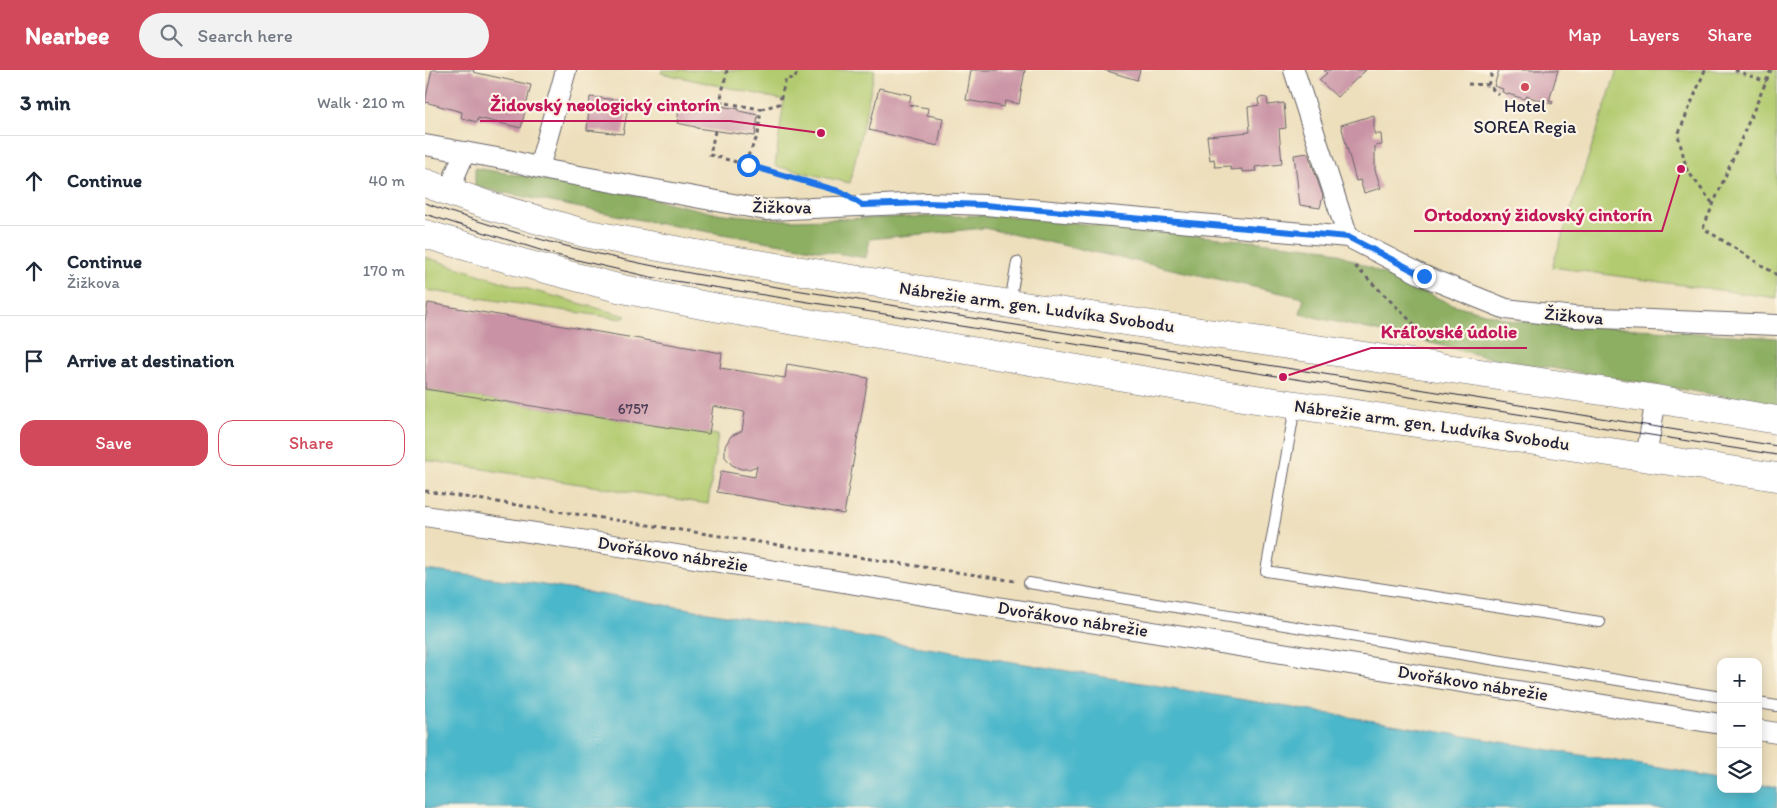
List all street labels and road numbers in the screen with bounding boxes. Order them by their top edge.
street label: Žižkova [752,195,813,219]
street label: Nábrežie arm. gen. Ludvíka Svobodu [898,277,1176,337]
street label: Žižkova [1543,302,1605,330]
street label: Nábrežie arm. gen. Ludvíka Svobodu [1293,395,1571,455]
street label: Dvořákovo nábrežie [596,531,750,577]
street label: Dvořákovo nábrežie [996,596,1150,642]
street label: Dvořákovo nábrežie [1396,660,1550,706]

